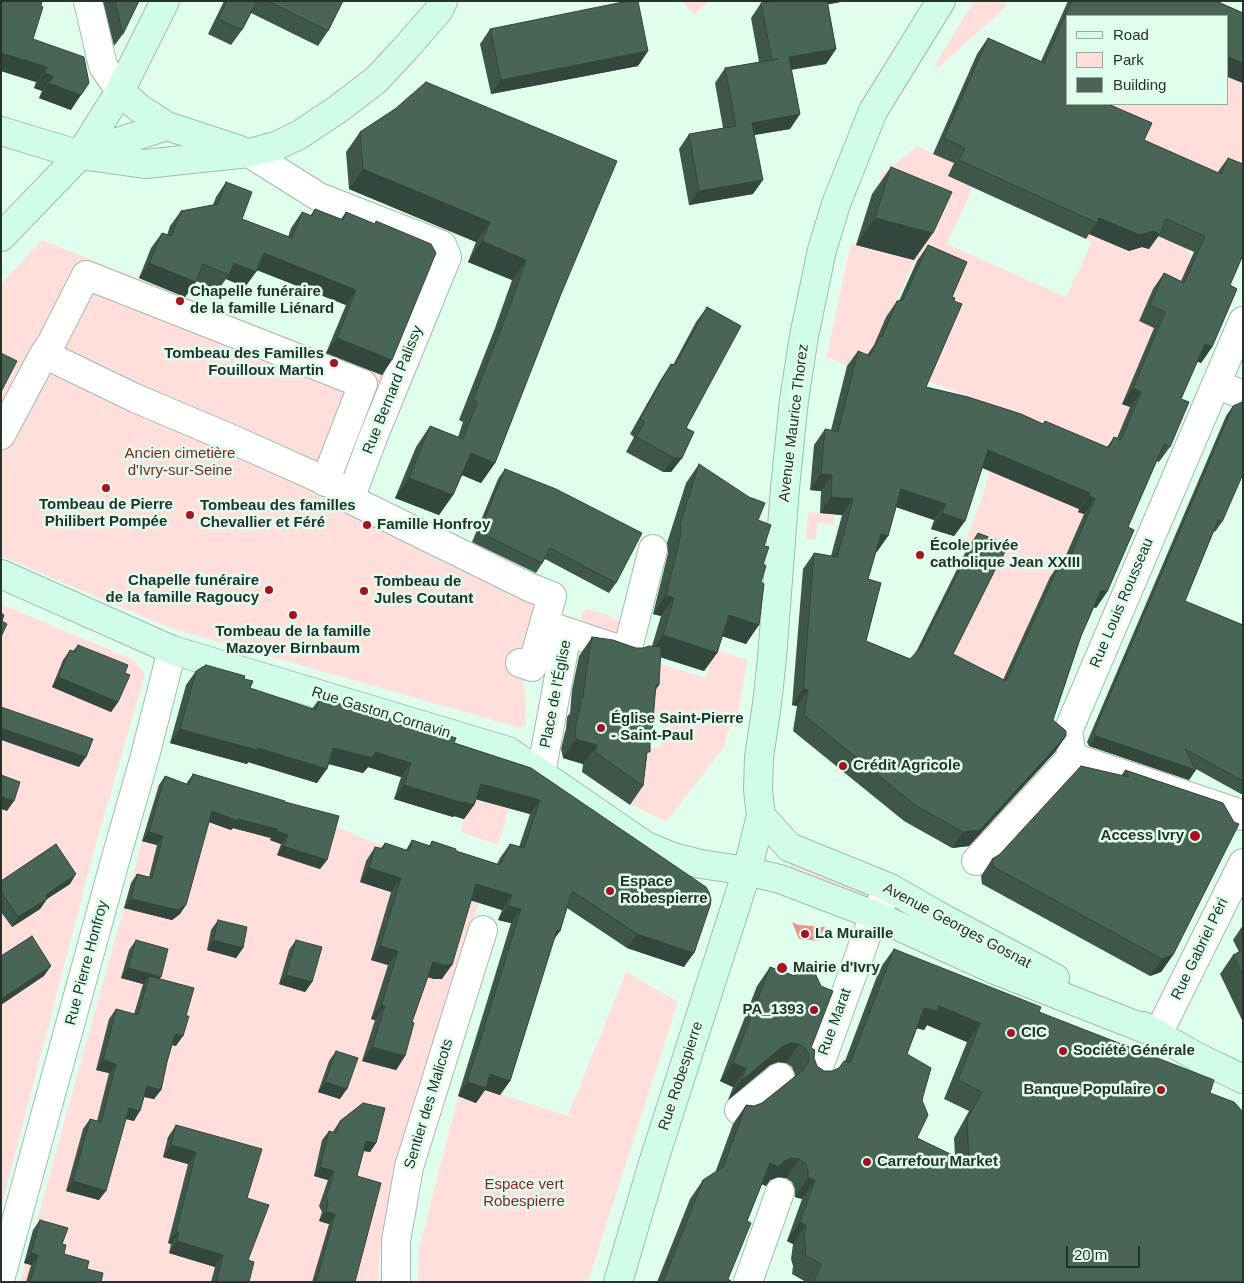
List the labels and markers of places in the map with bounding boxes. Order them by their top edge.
place label: Chapelle funéraire de la famille Liénard [190,283,334,318]
marker: Chapelle funéraire de la famille Liénard [174,295,186,307]
place label: Tombeau des Familles Fouilloux Martin [164,345,324,380]
marker: Tombeau des Familles Fouilloux Martin [328,357,340,369]
marker: Tombeau de Pierre Philibert Pompée [100,482,112,494]
place label: Tombeau de Pierre Philibert Pompée [39,496,173,531]
place label: Tombeau des familles Chevallier et Féré [200,497,356,532]
marker: Tombeau des familles Chevallier et Féré [184,509,196,521]
place label: Famille Honfroy [377,516,490,534]
marker: Famille Honfroy [361,519,373,531]
place label: École privée catholique Jean XXIII [930,537,1080,572]
marker: École privée catholique Jean XXIII [914,549,926,561]
place label: Chapelle funéraire de la famille Ragoucy [106,572,259,607]
place label: Tombeau de Jules Coutant [374,573,473,608]
marker: Chapelle funéraire de la famille Ragoucy [263,584,275,596]
marker: Tombeau de Jules Coutant [358,585,370,597]
marker: Tombeau de la famille Mazoyer Birnbaum [287,609,299,621]
place label: Tombeau de la famille Mazoyer Birnbaum [215,623,371,658]
place label: Église Saint-Pierre - Saint-Paul [611,710,744,745]
marker: Église Saint-Pierre - Saint-Paul [595,722,607,734]
place label: Crédit Agricole [853,757,961,775]
marker: Crédit Agricole [837,760,849,772]
place label: Access Ivry [1101,827,1184,845]
marker: Access Ivry [1188,829,1202,843]
place label: Espace Robespierre [620,873,708,908]
marker: Espace Robespierre [604,885,616,897]
place label: La Muraille [815,925,893,943]
marker: La Muraille [799,928,811,940]
place label: Mairie d'Ivry [793,959,880,977]
marker: Mairie d'Ivry [775,961,789,975]
place label: PA_1393 [743,1001,804,1019]
marker: PA_1393 [808,1004,820,1016]
place label: CIC [1021,1024,1047,1042]
marker: CIC [1005,1027,1017,1039]
place label: Société Générale [1073,1042,1195,1060]
marker: Société Générale [1057,1045,1069,1057]
place label: Banque Populaire [1023,1081,1151,1099]
marker: Banque Populaire [1155,1084,1167,1096]
place label: Carrefour Market [877,1153,998,1171]
marker: Carrefour Market [861,1156,873,1168]

